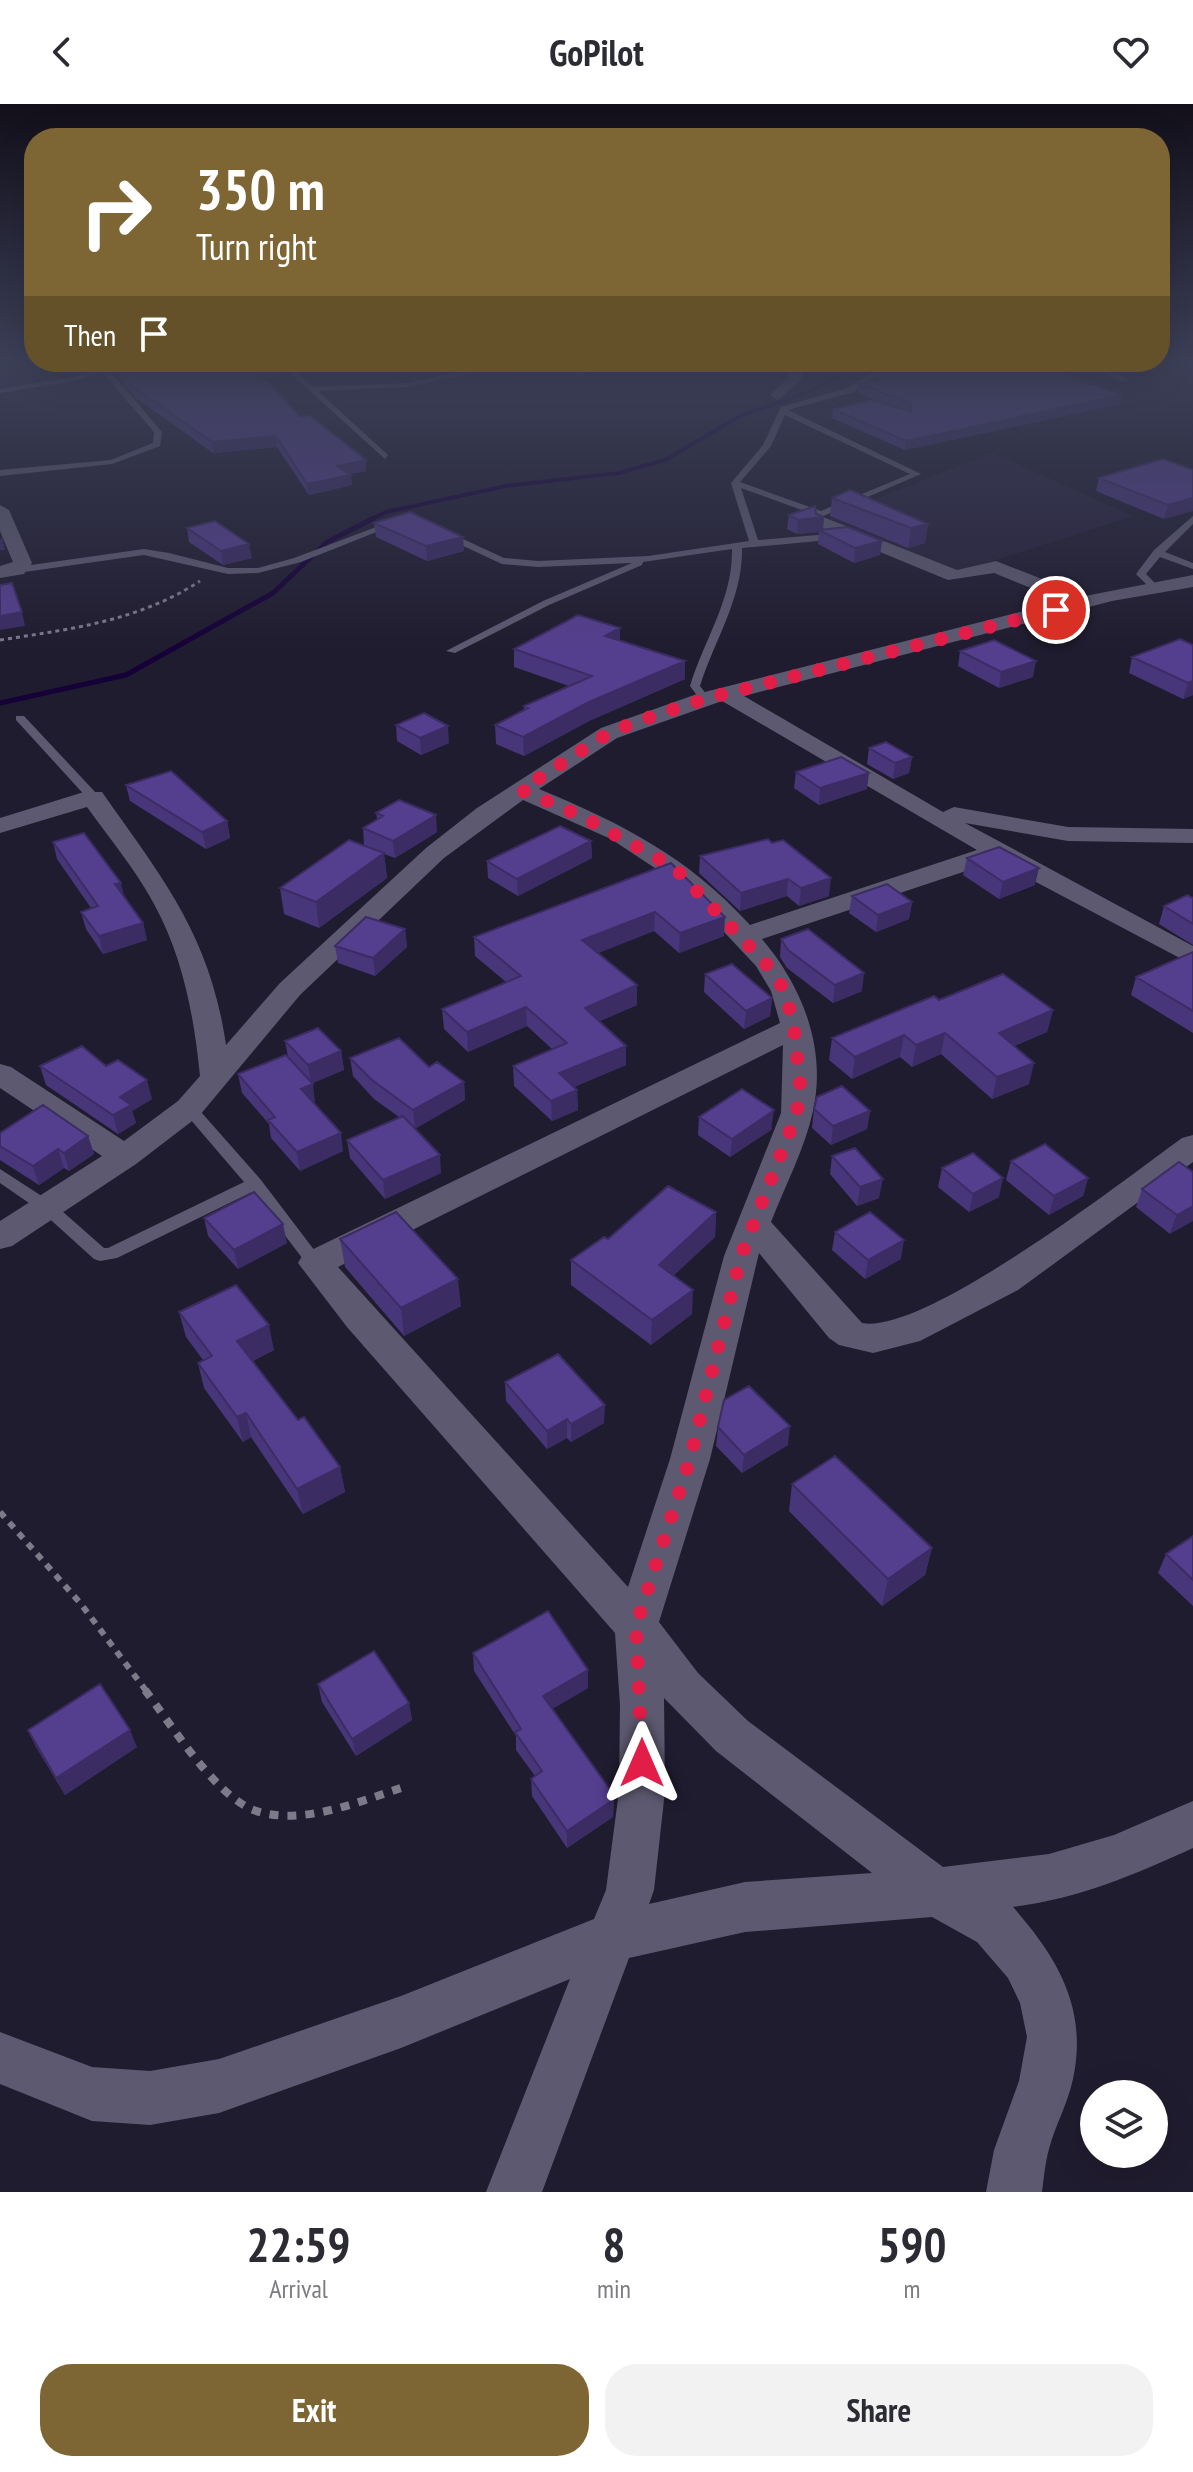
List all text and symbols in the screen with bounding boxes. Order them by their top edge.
text: GoPilot [549,29,644,76]
icon: back [40,30,84,74]
icon: heart [1109,30,1153,74]
text: 350 m [196,153,325,225]
icon: right [64,160,168,264]
text: Turn right [196,223,317,270]
icon: arrive [132,312,176,356]
text: Then [64,315,116,354]
pin [1022,576,1090,644]
icon: arrive [1034,588,1078,632]
position arrow [600,1721,684,1805]
map controls [1080,2080,1168,2168]
button: layers [1080,2080,1168,2168]
text: 22:59 [247,2213,350,2275]
text: 8 [603,2213,625,2275]
text: 590 [878,2213,946,2275]
text: Arrival [269,2272,328,2305]
text: min [597,2272,631,2305]
text: m [904,2272,920,2305]
button: Exit [40,2364,589,2456]
button: Share [605,2364,1153,2456]

